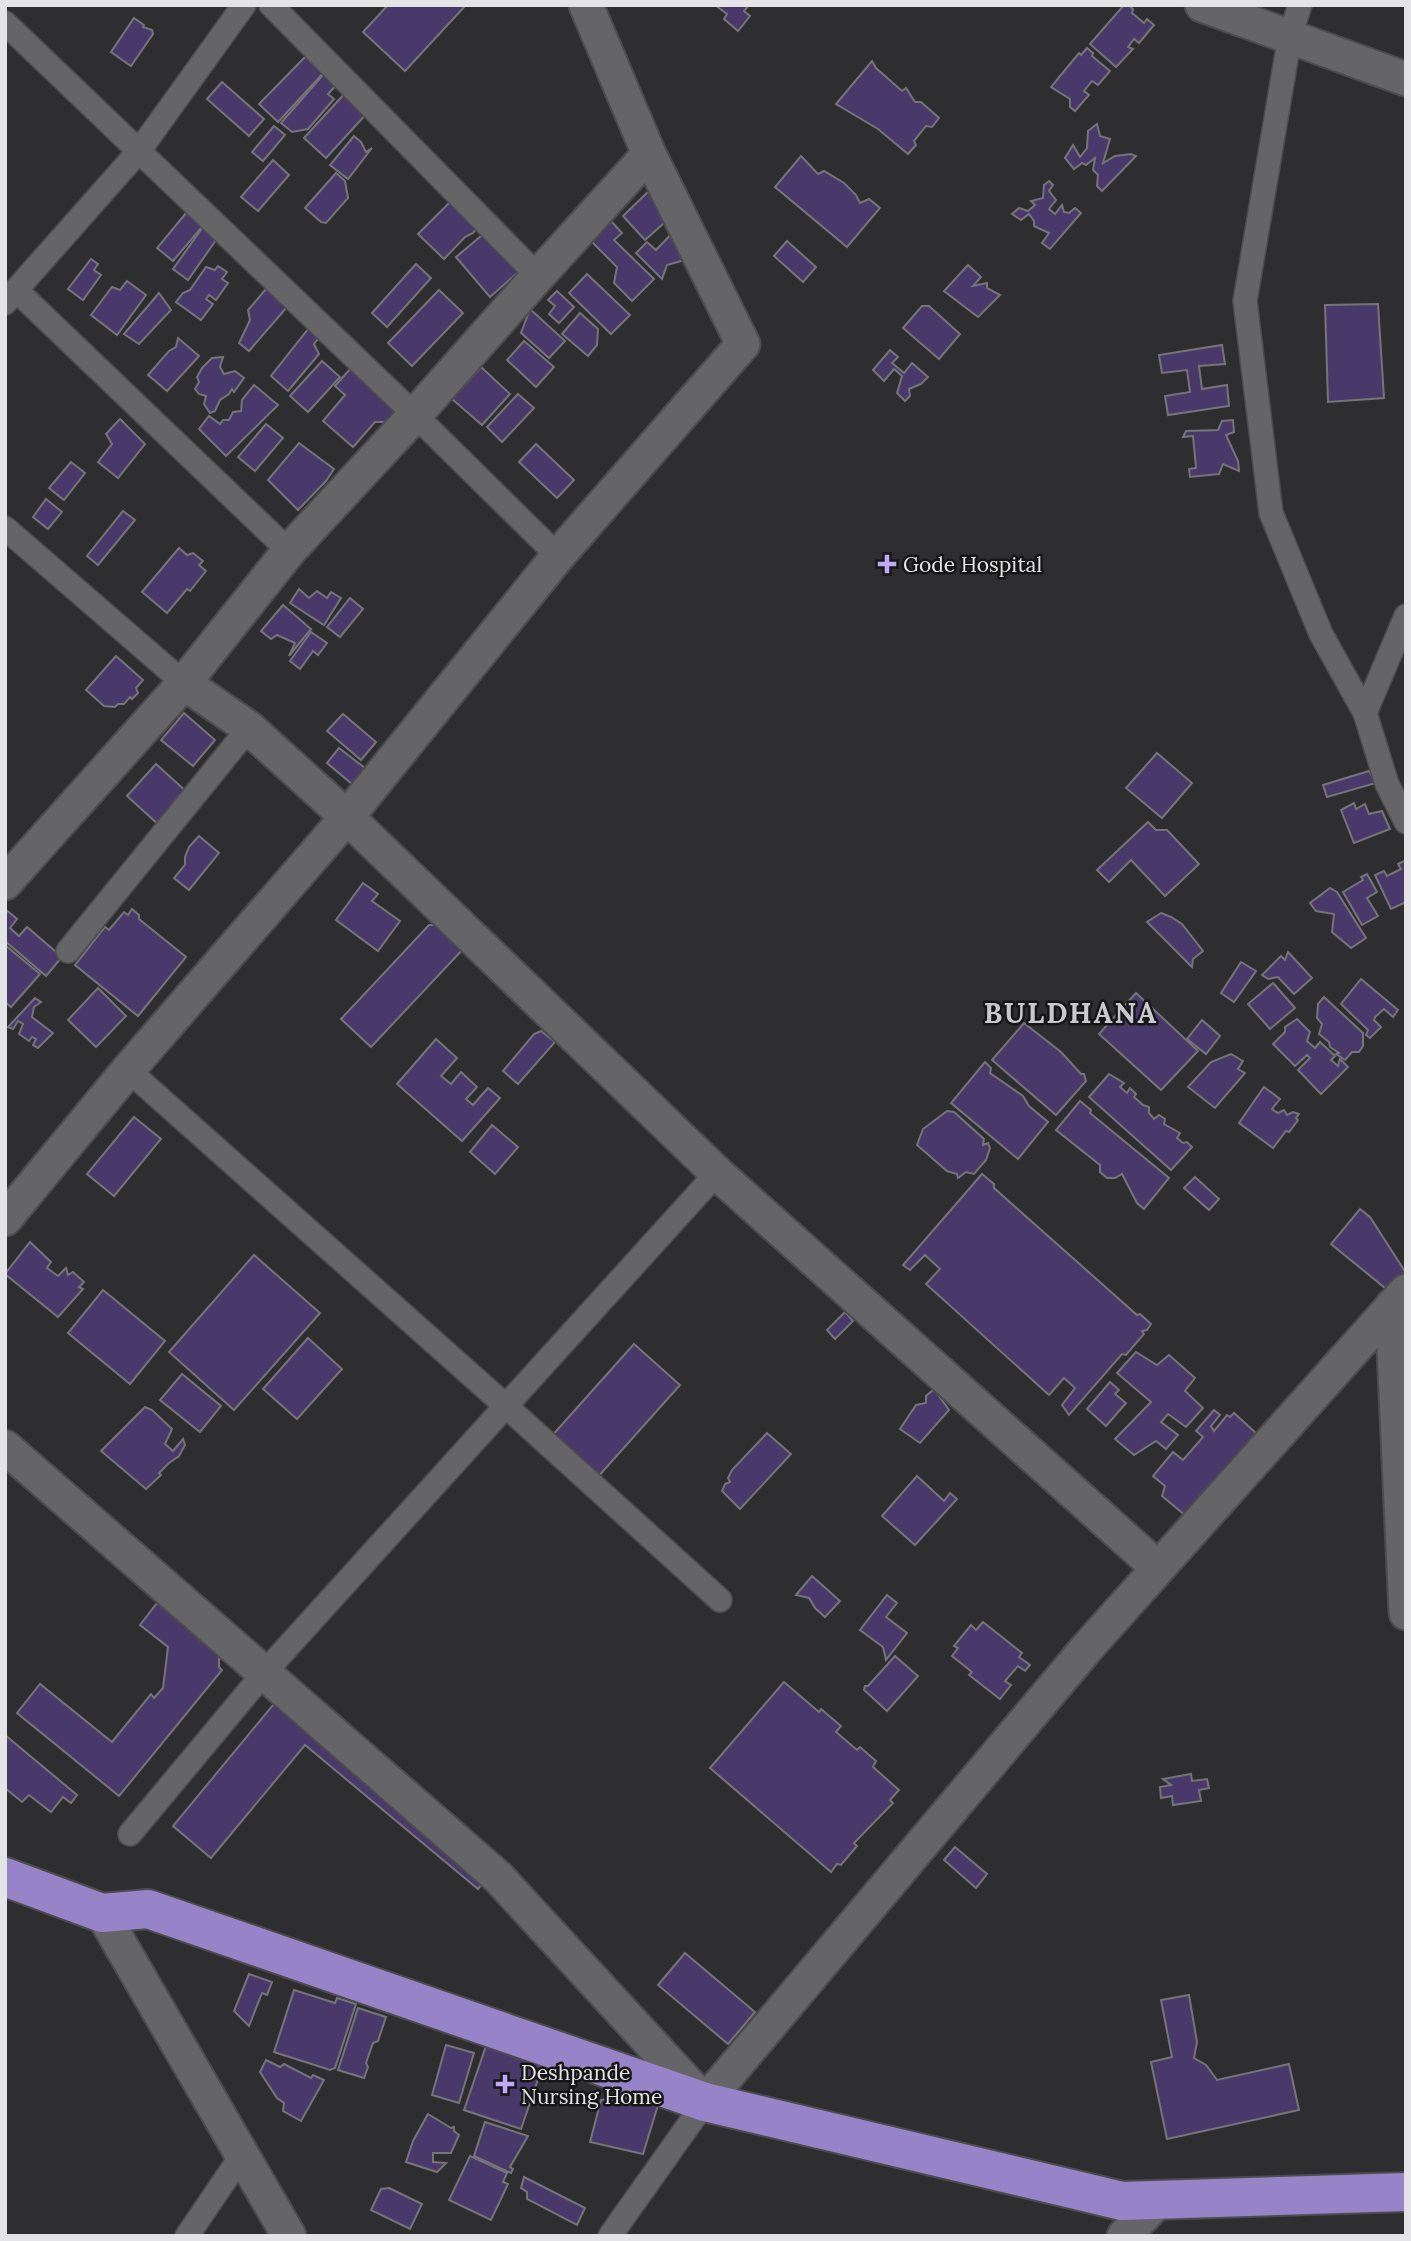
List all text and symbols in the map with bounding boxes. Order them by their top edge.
place label: Gode Hospital [903,551,1042,578]
marker: Gode Hospital [877,554,897,574]
district label: BULDHANA [984,995,1158,1031]
place label: Deshpande Nursing Home [521,2059,663,2110]
marker: Deshpande Nursing Home [495,2074,515,2094]

